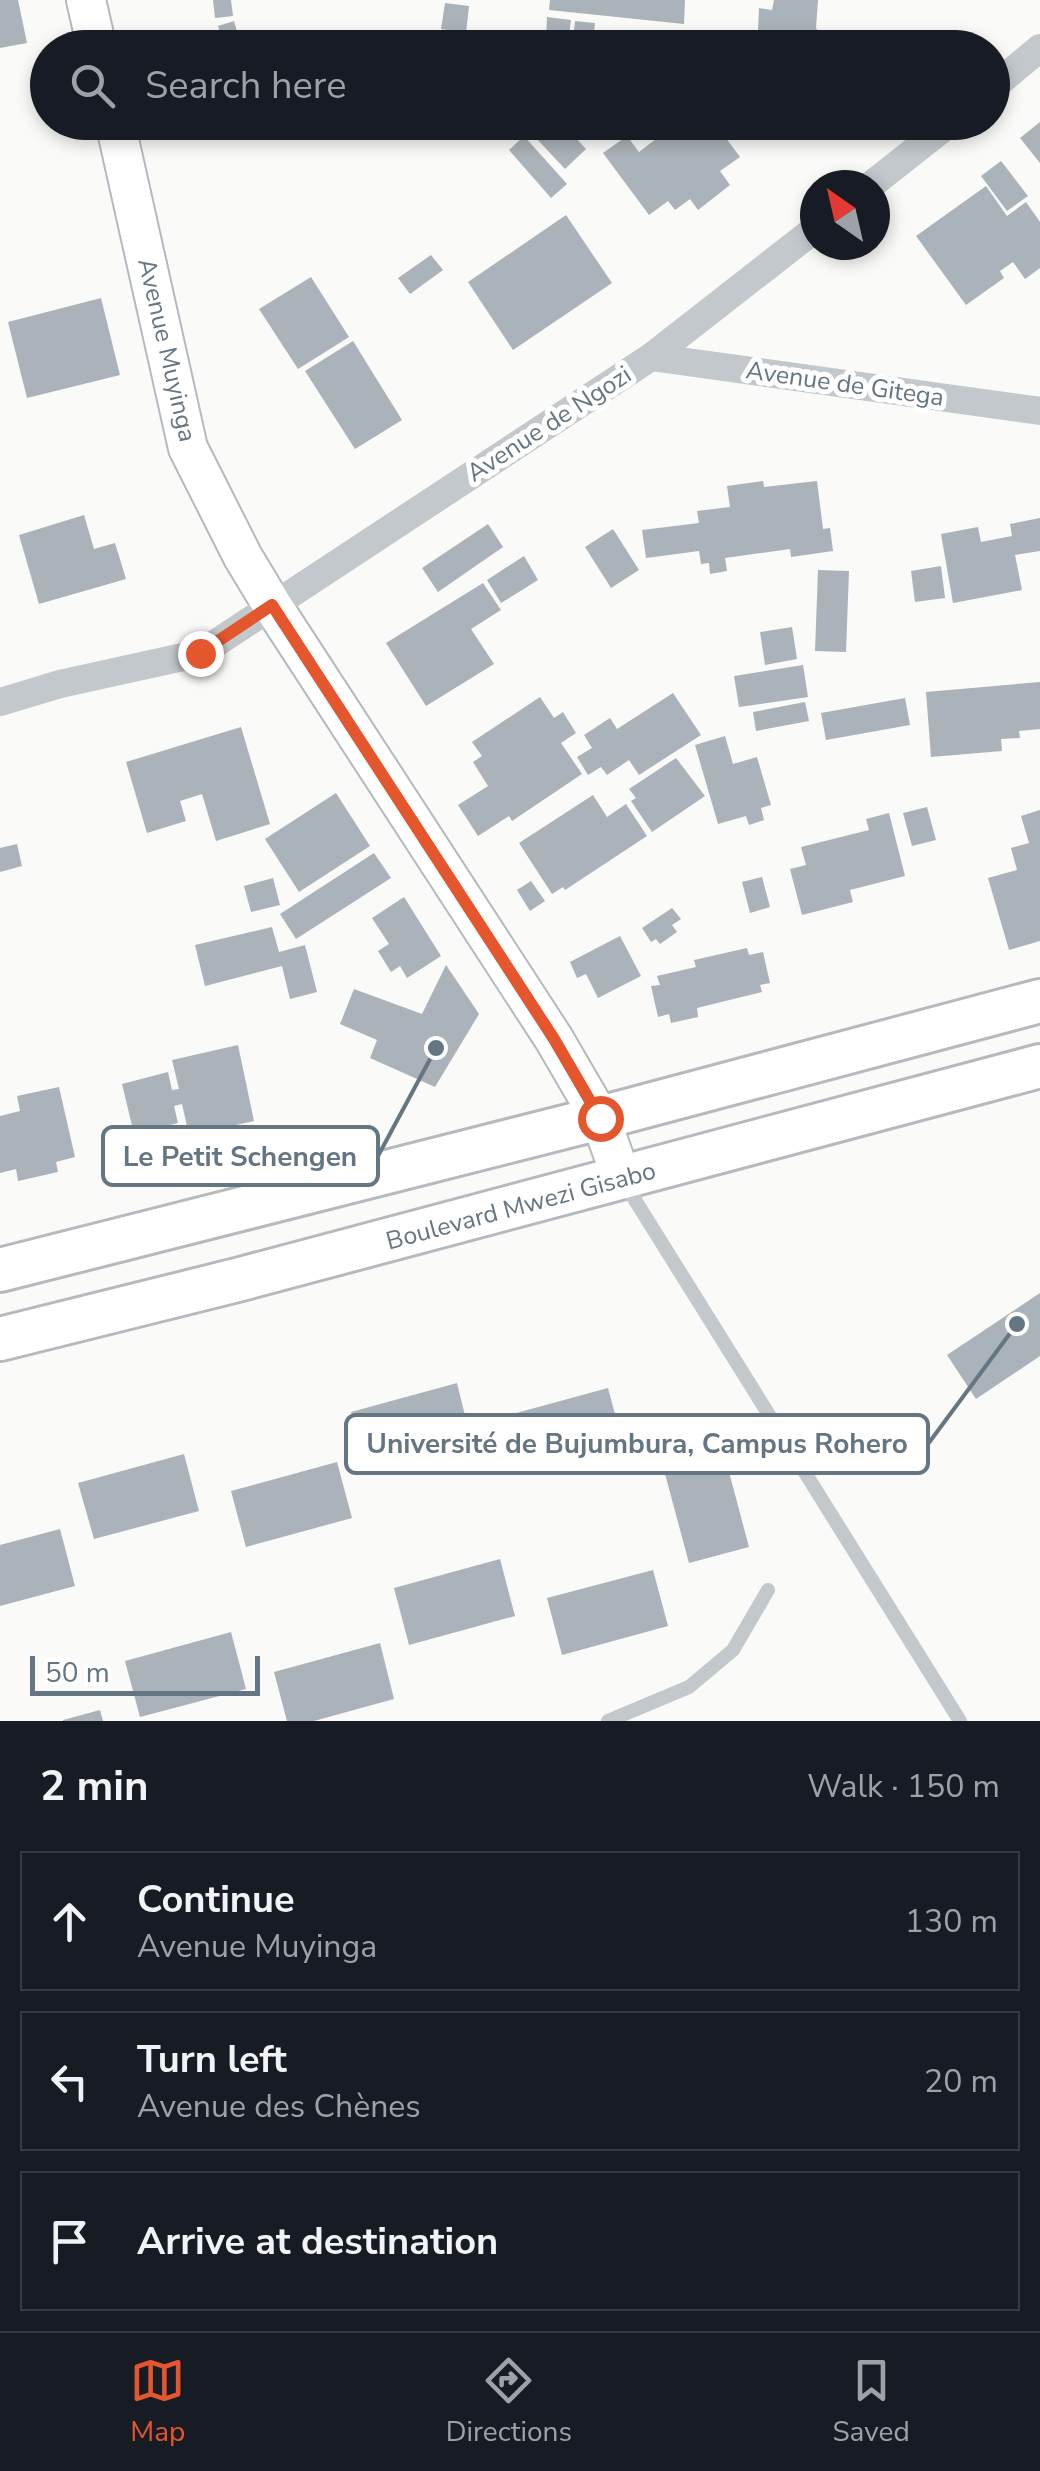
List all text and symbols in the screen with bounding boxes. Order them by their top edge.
search box [30,30,1010,140]
icon: search [65,58,120,113]
text: Search here [145,60,346,111]
north arrow [800,170,890,260]
street label: Avenue Muyinga [129,255,205,445]
street label: Avenue de Gitega [744,353,946,415]
street label: Avenue de Ngozi [460,358,638,490]
route end [178,631,224,677]
route start [578,1096,624,1142]
callout: Le Petit Schengen [103,1127,378,1185]
text: Le Petit Schengen [123,1138,357,1176]
street label: Boulevard Mwezi Gisabo [382,1154,660,1258]
callout: Université de Bujumbura, Campus Rohero [346,1415,928,1473]
text: Université de Bujumbura, Campus Rohero [366,1425,908,1463]
scale bar [30,1651,260,1696]
text: 50 m [45,1654,110,1692]
text: 2 min [40,1758,149,1815]
text: Walk · 150 m [807,1765,1000,1808]
text: Continue [137,1874,295,1925]
icon: ahead [42,1894,97,1949]
text: 130 m [905,1900,998,1943]
text: Avenue Muyinga [137,1925,377,1968]
text: Turn left [137,2034,287,2085]
icon: left [42,2054,97,2109]
text: 20 m [924,2060,998,2103]
text: Avenue des Chènes [137,2085,421,2128]
icon: arrive [42,2214,97,2269]
text: Arrive at destination [137,2216,498,2267]
tab: Map [130,2353,185,2451]
tab: Directions [446,2353,572,2451]
tab: Saved [832,2353,910,2451]

